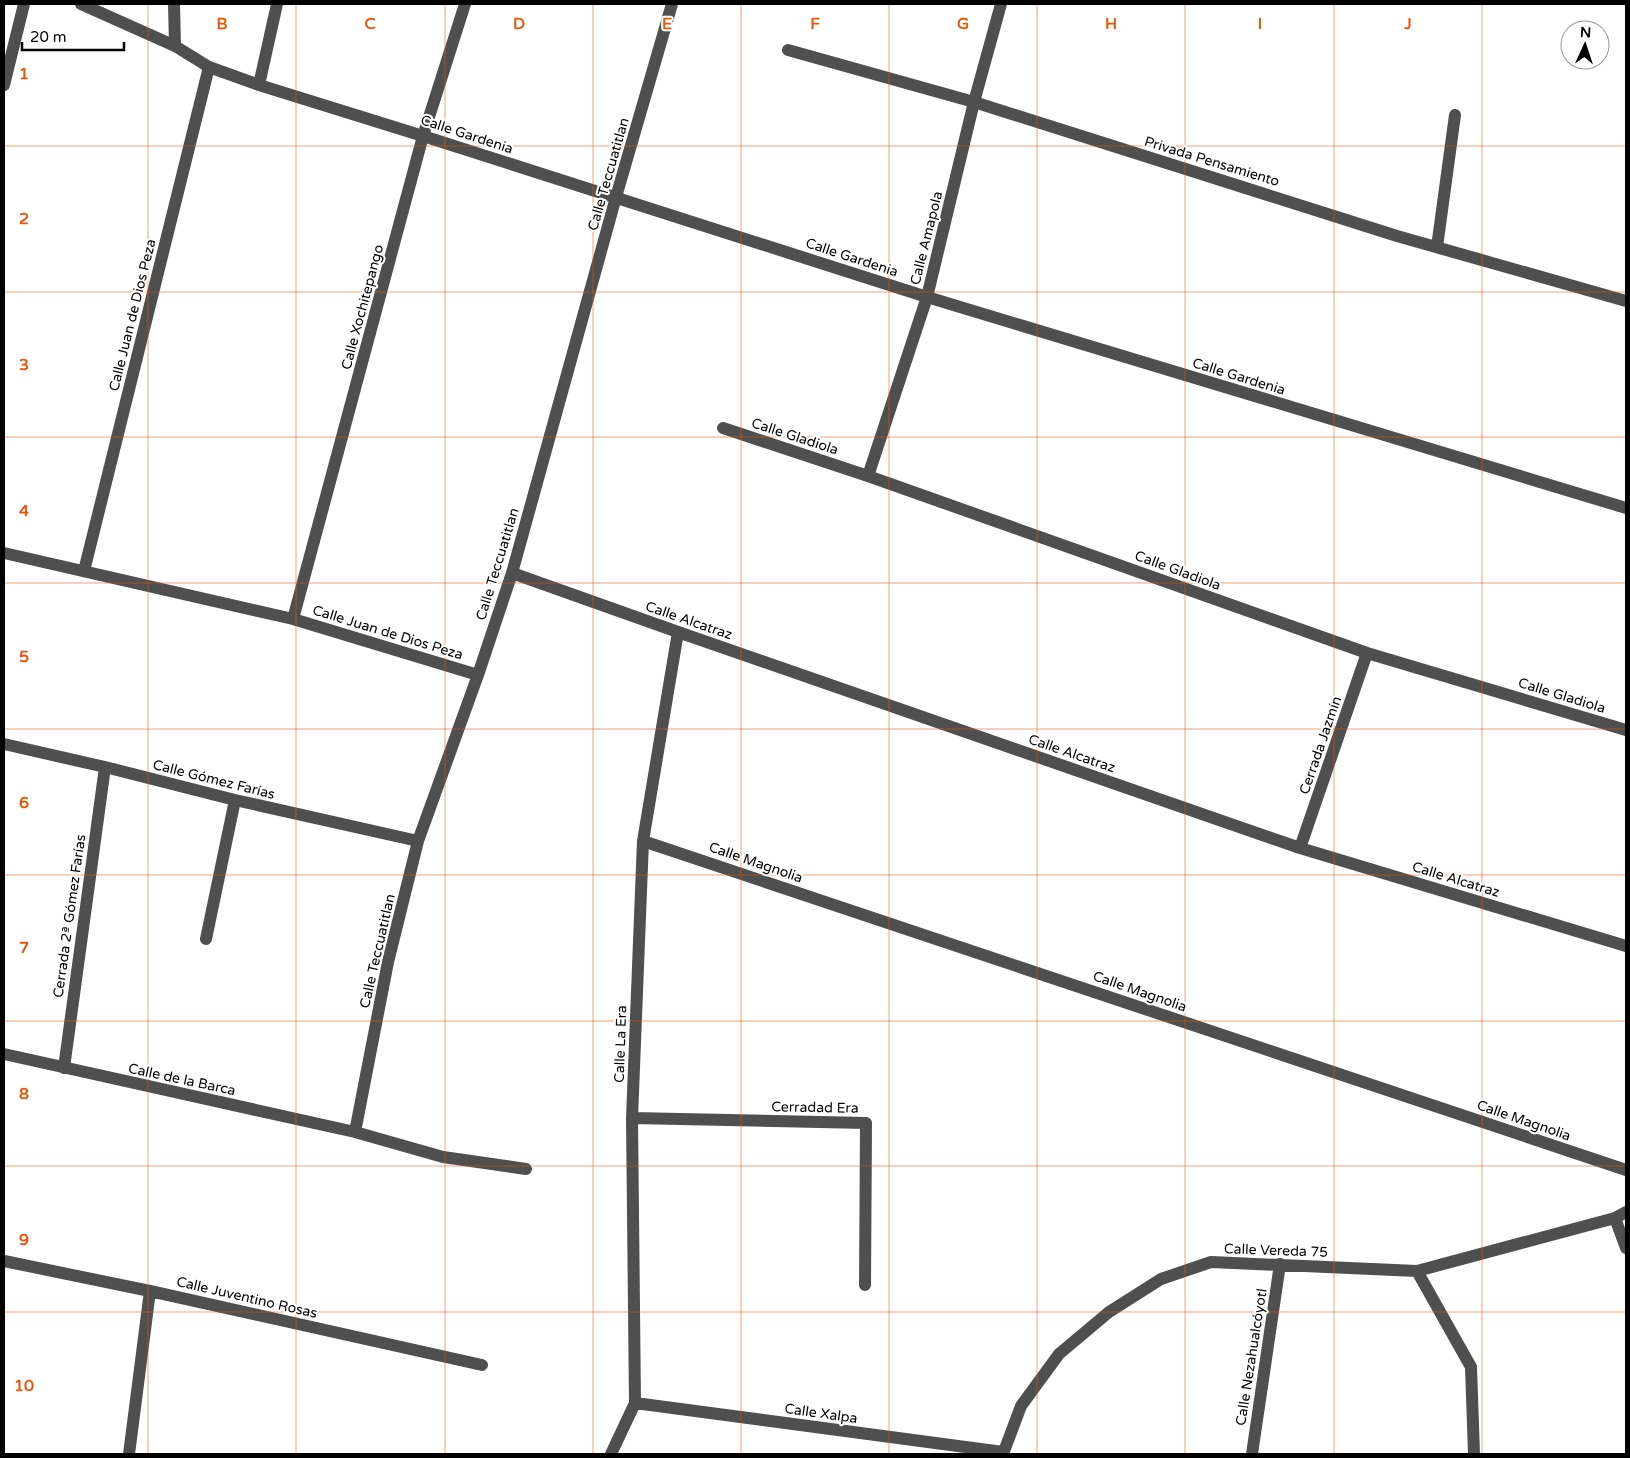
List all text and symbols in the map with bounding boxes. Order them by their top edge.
text: B [216,14,228,34]
text: C [364,14,376,34]
text: D [513,14,525,34]
text: E [662,14,672,34]
text: F [810,14,820,34]
text: G [957,14,969,34]
text: H [1105,14,1117,34]
text: I [1258,14,1262,34]
text: J [1403,14,1412,34]
scale bar [22,20,125,52]
north arrow [1560,20,1610,70]
text: N [1580,24,1592,41]
text: 20 m [30,28,67,46]
text: 1 [19,64,29,84]
street label: Calle Gardenia [418,111,515,157]
street label: Calle Teccuatitlan [584,116,633,233]
street label: Privada Pensamiento [1142,133,1281,190]
street label: Calle Amapola [907,190,946,287]
text: 2 [19,209,29,229]
street label: Calle Gardenia [803,234,900,280]
street label: Calle Juan de Dios Peza [105,237,160,393]
street label: Calle Xochitepango [338,243,387,371]
street label: Calle Gardenia [1190,354,1287,399]
text: 3 [19,355,29,375]
street label: Calle Gladiola [749,414,840,459]
text: 4 [19,501,29,521]
street label: Calle Teccuatitlan [472,506,523,623]
street label: Calle Gladiola [1133,547,1223,594]
street label: Calle Alcatraz [643,598,735,643]
street label: Calle Juan de Dios Peza [311,601,465,663]
text: 5 [19,647,29,667]
street label: Calle Gladiola [1516,674,1608,717]
street label: Cerrada Jazmín [1296,694,1345,796]
street label: Calle Alcatraz [1026,731,1118,776]
street label: Calle Gómez Farías [151,756,277,803]
text: 6 [19,793,29,813]
street label: Cerrada 2ª Gómez Farías [50,833,89,999]
street label: Calle Magnolia [707,838,805,887]
street label: Calle Alcatraz [1410,858,1502,901]
street label: Calle Teccuatitlan [356,892,399,1010]
text: 7 [19,938,29,958]
street label: Calle Magnolia [1091,967,1189,1016]
street label: Calle La Era [611,1005,630,1083]
street label: Calle de la Barca [127,1060,237,1099]
text: 8 [19,1084,29,1104]
street label: Calle Magnolia [1475,1096,1573,1145]
street label: Cerradad Era [771,1098,859,1117]
text: 9 [19,1230,29,1250]
street label: Calle Vereda 75 [1224,1240,1328,1261]
street label: Calle Juventino Rosas [175,1273,319,1322]
street label: Calle Nezahualcóyotl [1232,1287,1271,1427]
text: 10 [14,1376,34,1396]
street label: Calle Xalpa [783,1400,858,1427]

